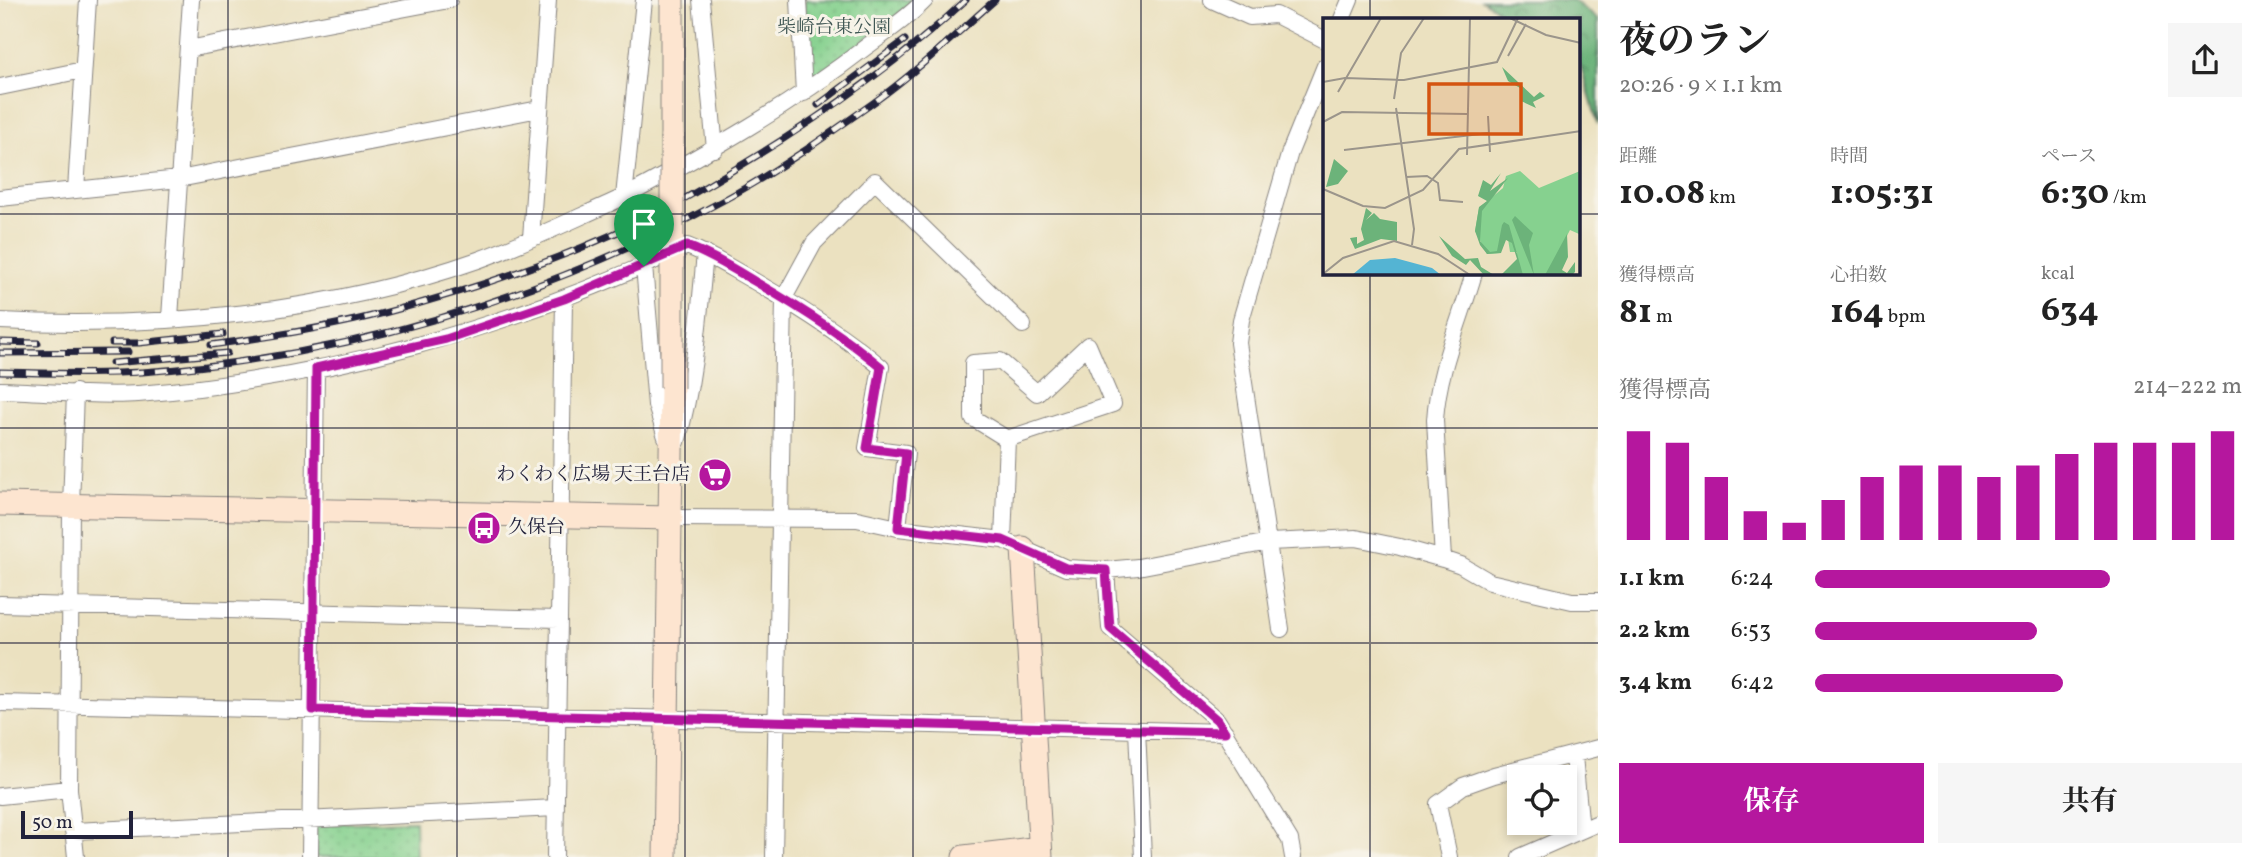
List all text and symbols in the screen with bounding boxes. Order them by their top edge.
park label: 柴崎台東公園 [777,15,891,41]
text: 夜のラン [1619,17,1771,70]
inset map [1323,18,1580,275]
button: share [2168,23,2242,97]
text: 20:26 · 9 × 1.1 km [1619,70,1783,102]
text: 距離 [1619,144,1657,170]
text: 時間 [1830,144,1868,170]
text: ペース [2041,144,2097,170]
text: 10.08 [1619,170,1705,218]
text: 1:05:31 [1830,170,1934,218]
text: 6:30 [2041,170,2109,218]
text: km [1705,185,1736,211]
text: /km [2109,185,2147,211]
pin [614,194,674,266]
icon: arrive [625,205,663,243]
text: kcal [2041,261,2075,287]
text: 獲得標高 [1619,263,1695,289]
text: 心拍数 [1830,263,1887,289]
text: 634 [2041,287,2099,335]
text: 81 [1619,289,1652,337]
text: 164 [1830,289,1884,337]
text: m [1652,304,1673,330]
text: bpm [1884,304,1926,330]
text: 214–222 m [2133,371,2242,403]
text: 獲得標高 [1619,375,1711,407]
supermarket icon: わくわく広場 天王台店 [696,456,734,494]
place label: わくわく広場 天王台店 [496,462,690,488]
bus stop icon: 久保台 [465,509,503,547]
place label: 久保台 [508,515,565,541]
text: 1.1 km [1619,563,1685,595]
text: 6:24 [1731,563,1773,595]
text: 2.2 km [1619,615,1690,647]
text: 6:53 [1731,615,1771,647]
text: 3.4 km [1619,667,1692,699]
text: 6:42 [1731,667,1774,699]
button: 保存 [1619,763,1924,843]
button: 共有 [1938,763,2242,843]
map controls [1507,765,1577,835]
button: locate [1507,765,1577,835]
scale bar [21,808,133,840]
text: 50 m [32,810,73,836]

